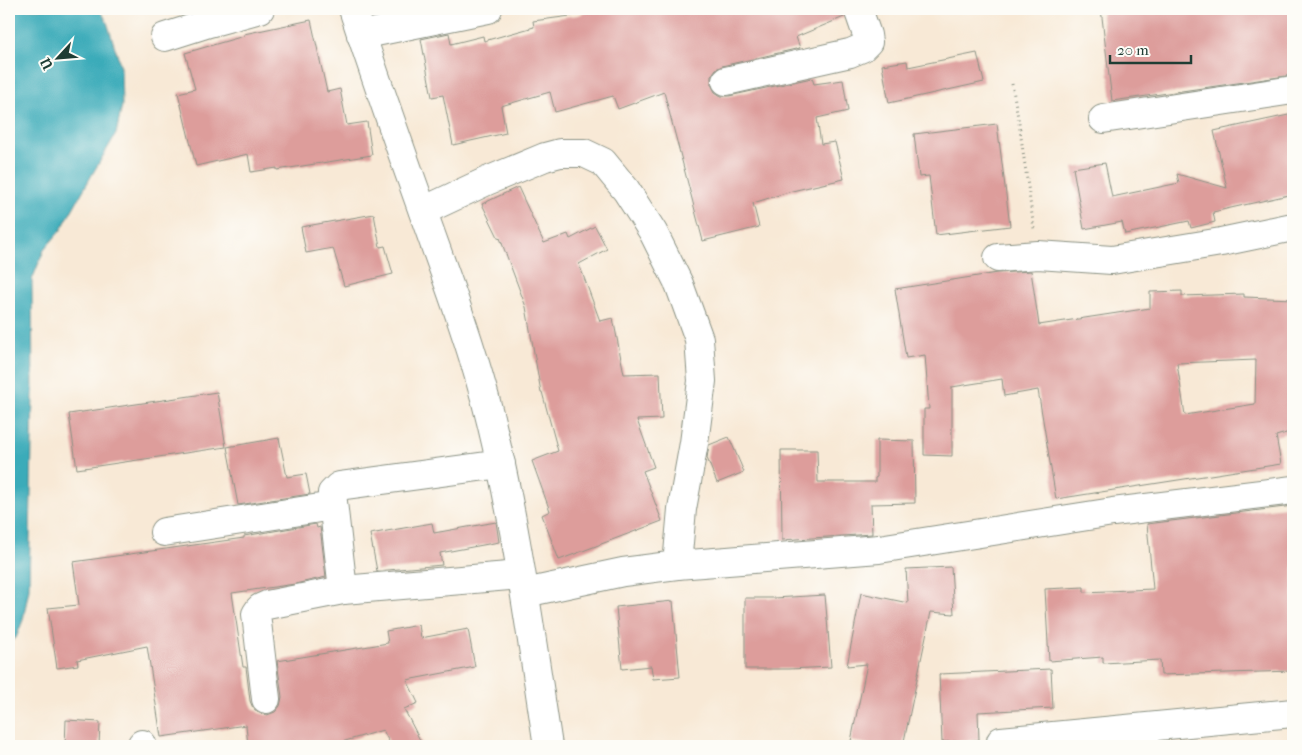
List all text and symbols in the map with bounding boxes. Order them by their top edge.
north arrow [32,32,82,82]
scale bar [1110,32,1191,64]
text: 20 m [1117,41,1149,59]
text: U [37,55,57,73]

